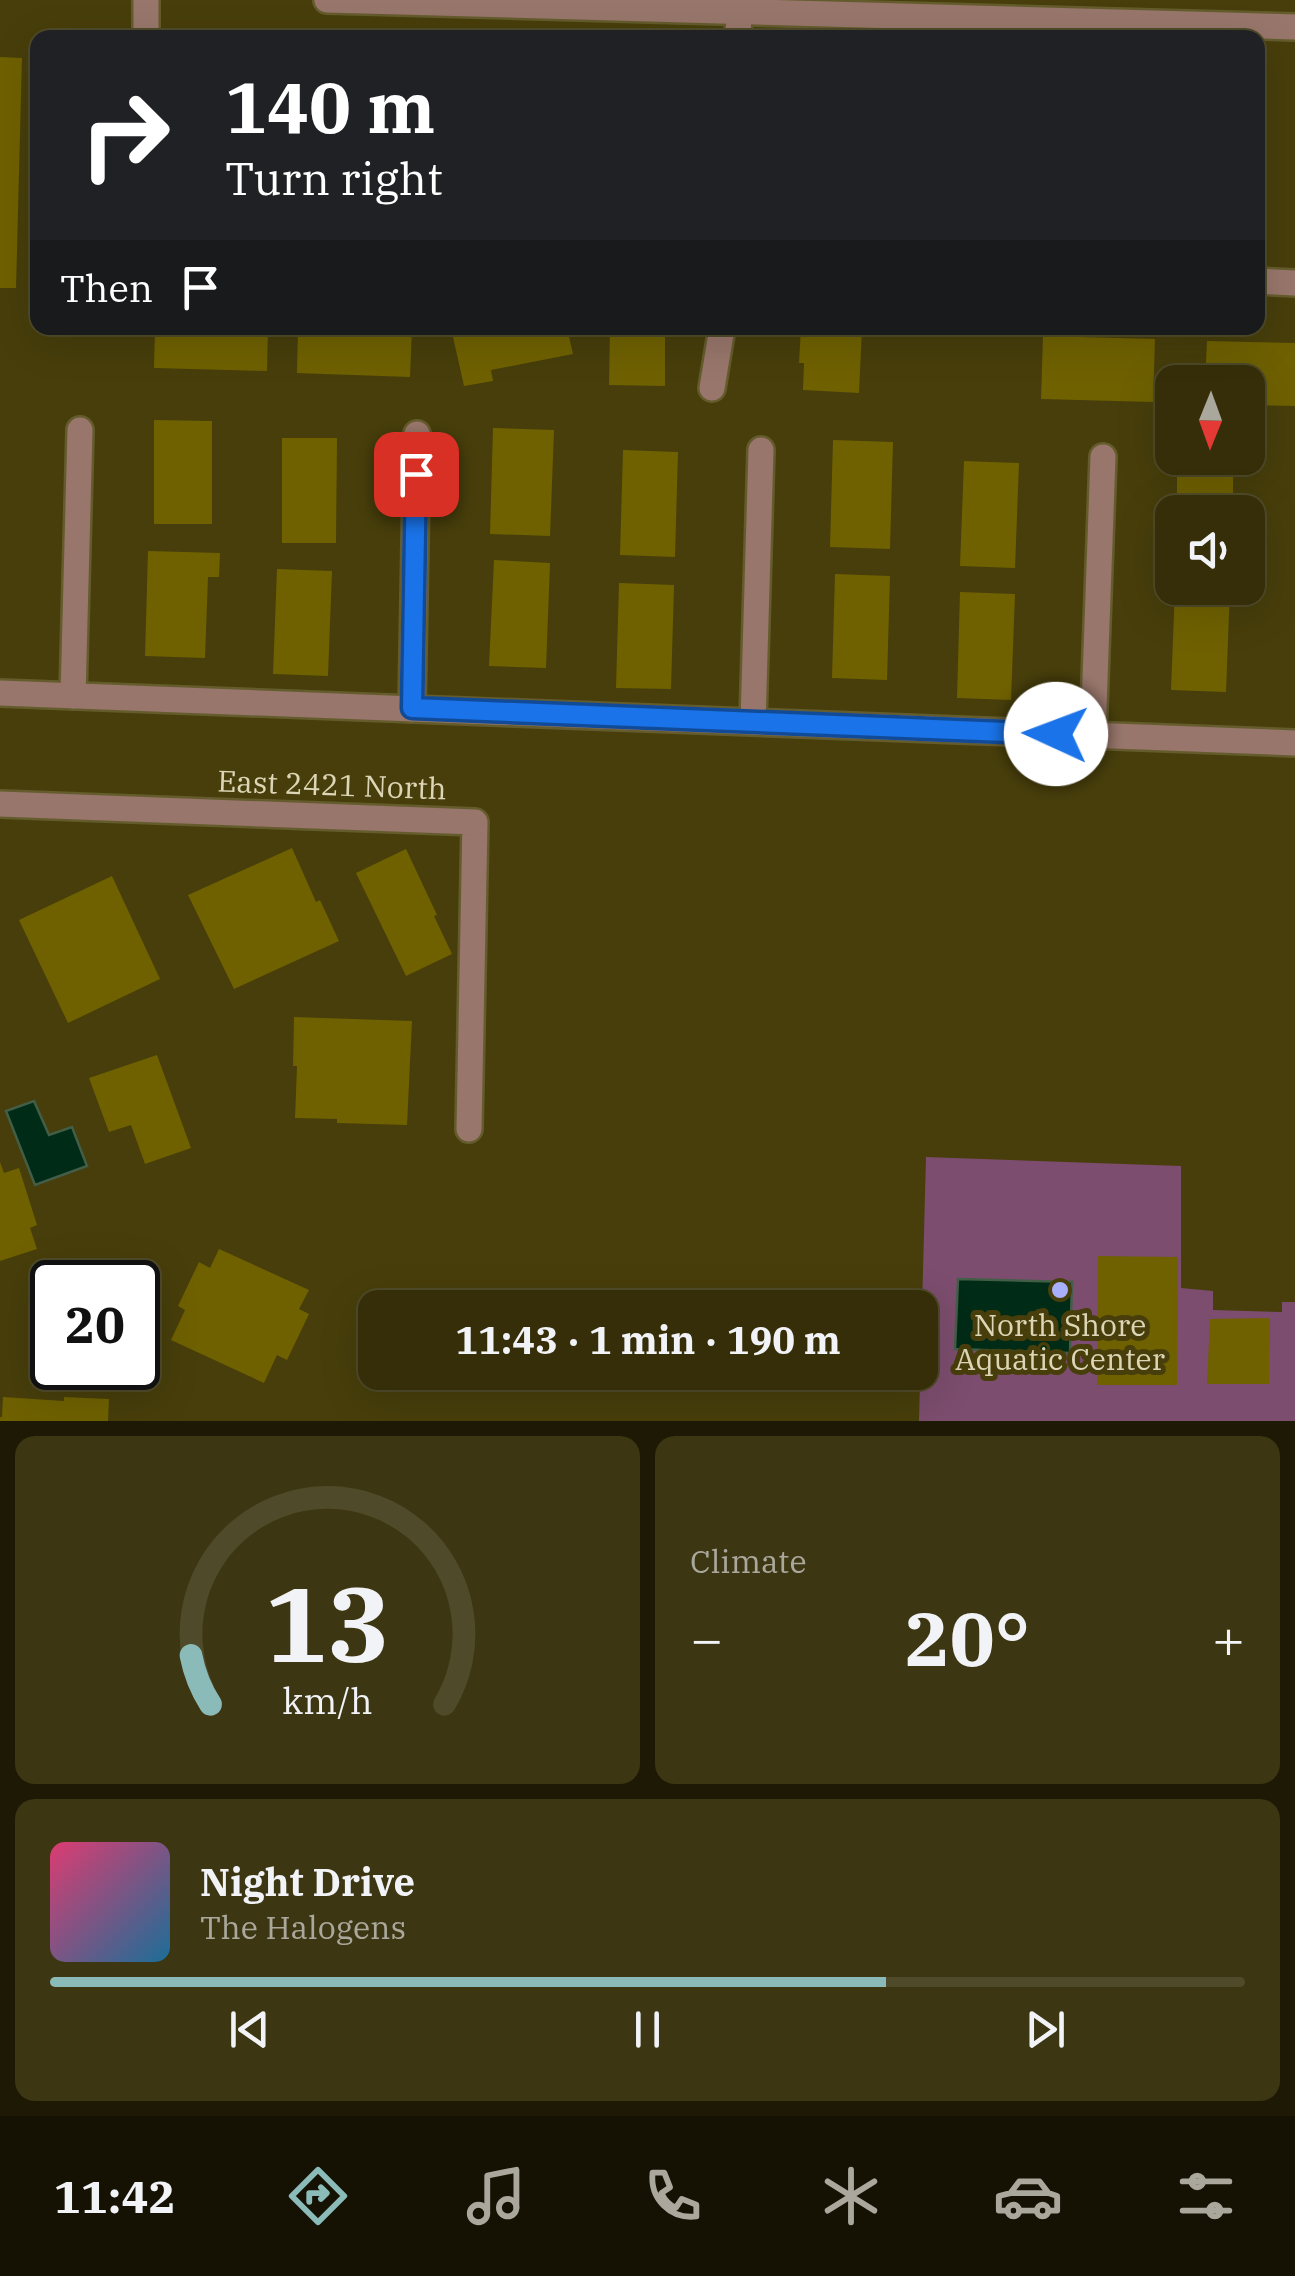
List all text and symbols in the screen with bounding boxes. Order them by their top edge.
text: 140 m [225,61,435,152]
icon: right [60,70,190,200]
text: Turn right [225,149,443,207]
icon: arrive [173,260,228,315]
text: Then [60,263,153,312]
north arrow [1155,365,1265,475]
map controls [1155,365,1265,605]
pin [374,432,459,517]
icon: arrive [389,447,444,502]
button: sound [1155,495,1265,605]
position arrow [1004,682,1108,786]
street label: East 2421 North [217,761,447,807]
speed limit sign: 20 [30,1260,160,1390]
marker: North Shore Aquatic Center [1049,1279,1071,1301]
place label: North Shore Aquatic Center [955,1305,1165,1378]
text: 11:43 · 1 min · 190 m [455,1315,841,1364]
text: Climate [690,1540,807,1582]
text: 13 [265,1555,390,1691]
text: 20° [905,1589,1030,1687]
text: − [690,1603,723,1674]
text: + [1212,1603,1245,1674]
text: km/h [282,1677,373,1724]
text: Night Drive [200,1857,415,1906]
text: The Halogens [200,1906,406,1948]
icon: previous [222,2002,277,2057]
icon: pause [620,2002,675,2057]
icon: next [1018,2002,1073,2057]
icon: directions [283,2161,353,2231]
icon: music [461,2161,531,2231]
icon: phone [638,2161,708,2231]
icon: climate [816,2161,886,2231]
icon: car [993,2161,1063,2231]
icon: filters [1171,2161,1241,2231]
text: 11:42 [54,2167,175,2225]

